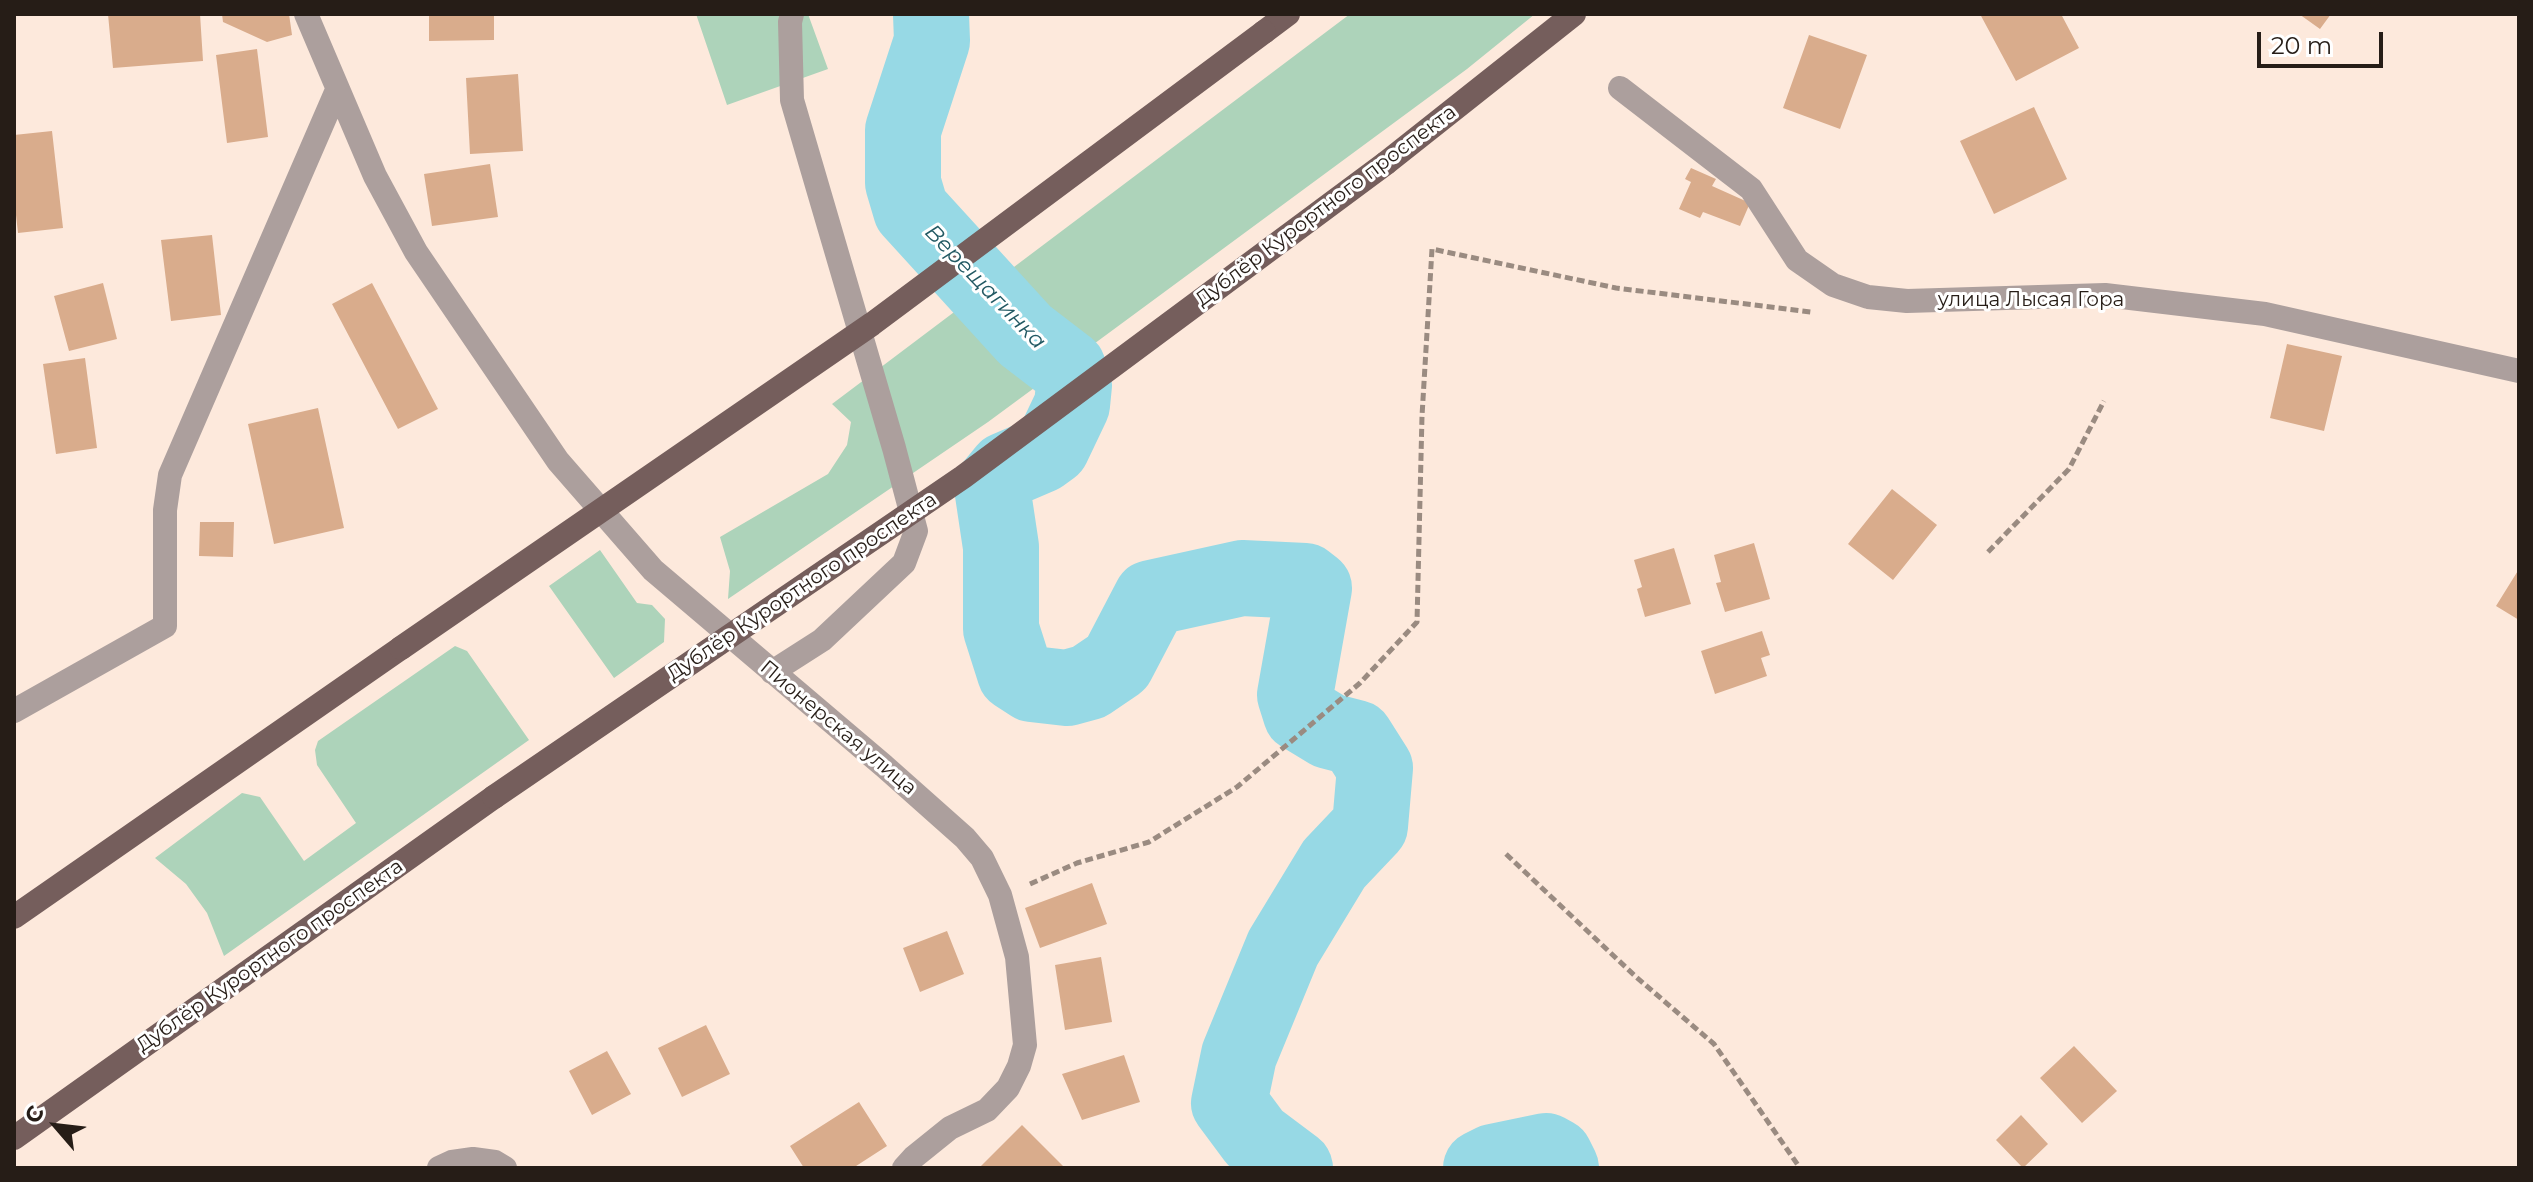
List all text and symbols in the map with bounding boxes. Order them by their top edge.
scale bar [2261,16,2387,66]
text: 20 m [2271,31,2332,60]
street label: Дублёр Курортного проспекта [1191,100,1461,312]
water label: Верещагинка [919,219,1051,355]
street label: улица Лысая Гора [1938,288,2124,312]
street label: Дублёр Курортного проспекта [663,488,941,686]
street label: Пионерская улица [755,656,921,800]
street label: Дублёр Курортного проспекта [132,854,408,1058]
north arrow [16,1086,96,1166]
text: С [19,1101,50,1128]

